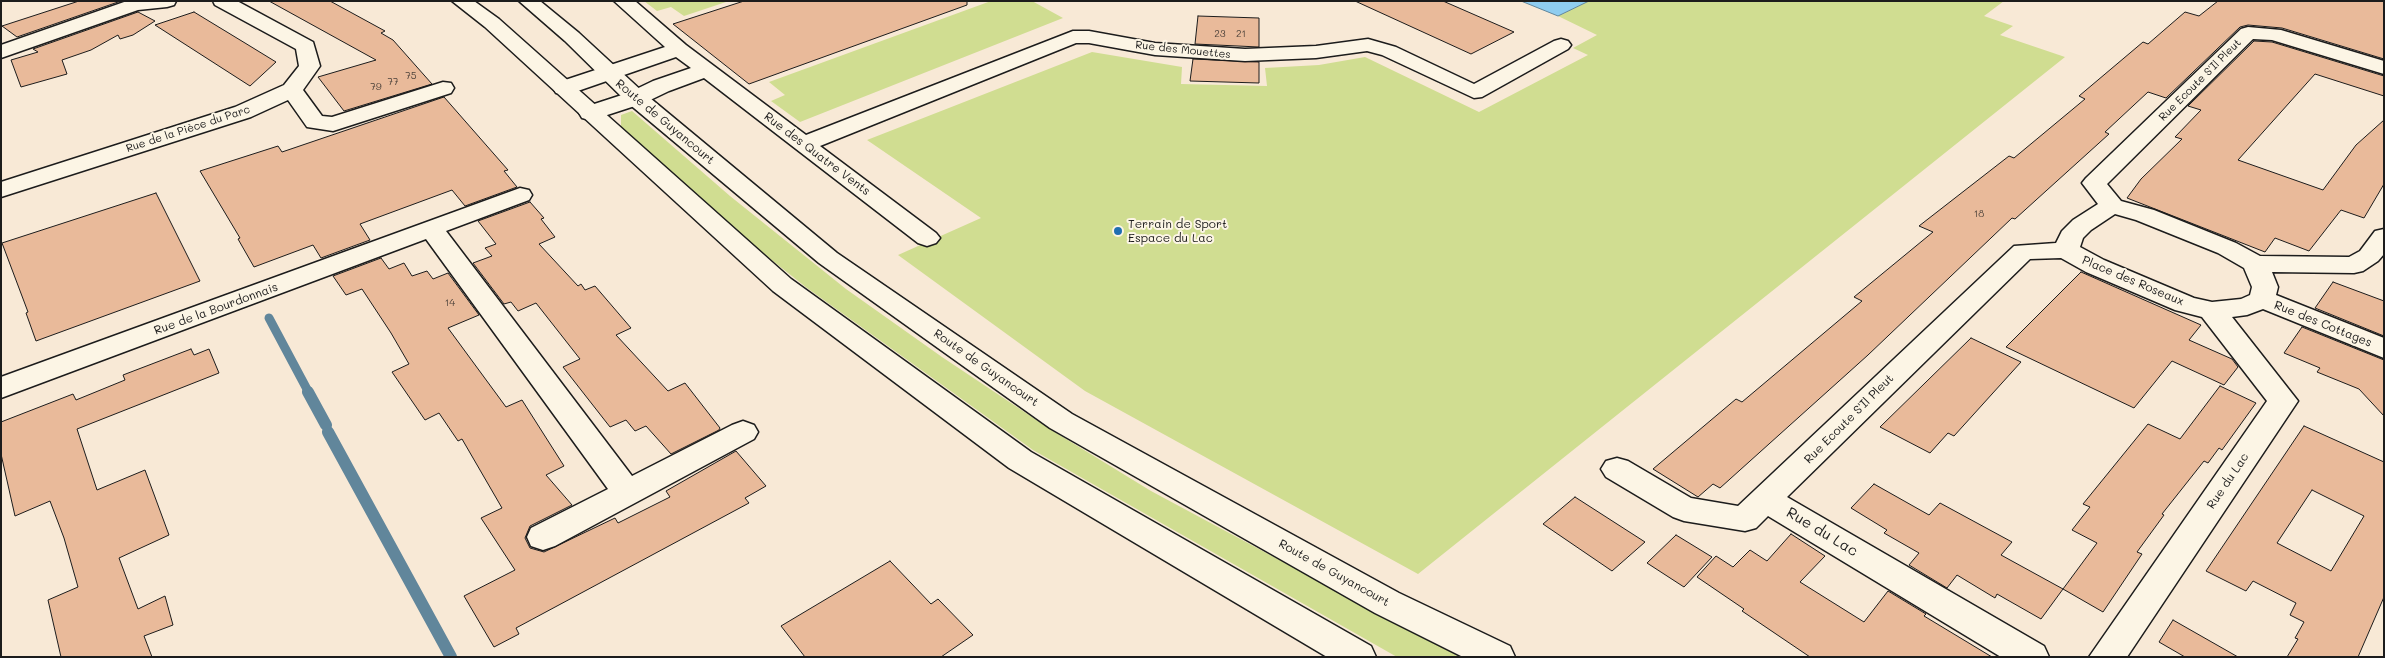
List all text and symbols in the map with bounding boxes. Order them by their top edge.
house number: 23 [1214,28,1226,40]
house number: 21 [1236,28,1246,40]
street label: Rue Ecoute S'Il Pleut [2156,36,2244,124]
street label: Rue des Mouettes [1135,38,1231,62]
house number: 75 [405,70,417,82]
house number: 77 [387,76,399,88]
street label: Route de Guyancourt [613,76,717,168]
house number: 79 [370,81,382,93]
street label: Rue de la Pièce du Parc [124,103,252,155]
street label: Rue des Quatre Vents [761,109,873,199]
house number: 18 [1974,208,1984,220]
place label: Terrain de Sport Espace du Lac [1128,217,1227,245]
marker: Terrain de Sport Espace du Lac [1112,225,1124,237]
street label: Place des Roseaux [2080,253,2186,309]
street label: Rue de la Bourdonnais [152,280,280,338]
house number: 14 [445,297,455,309]
street label: Rue des Cottages [2272,298,2374,350]
street label: Route de Guyancourt [931,326,1041,410]
street label: Rue Ecoute S'Il Pleut [1801,371,1897,467]
street label: Rue du Lac [2204,450,2252,512]
street label: Rue du Lac [1783,504,1861,560]
street label: Route de Guyancourt [1276,536,1392,610]

